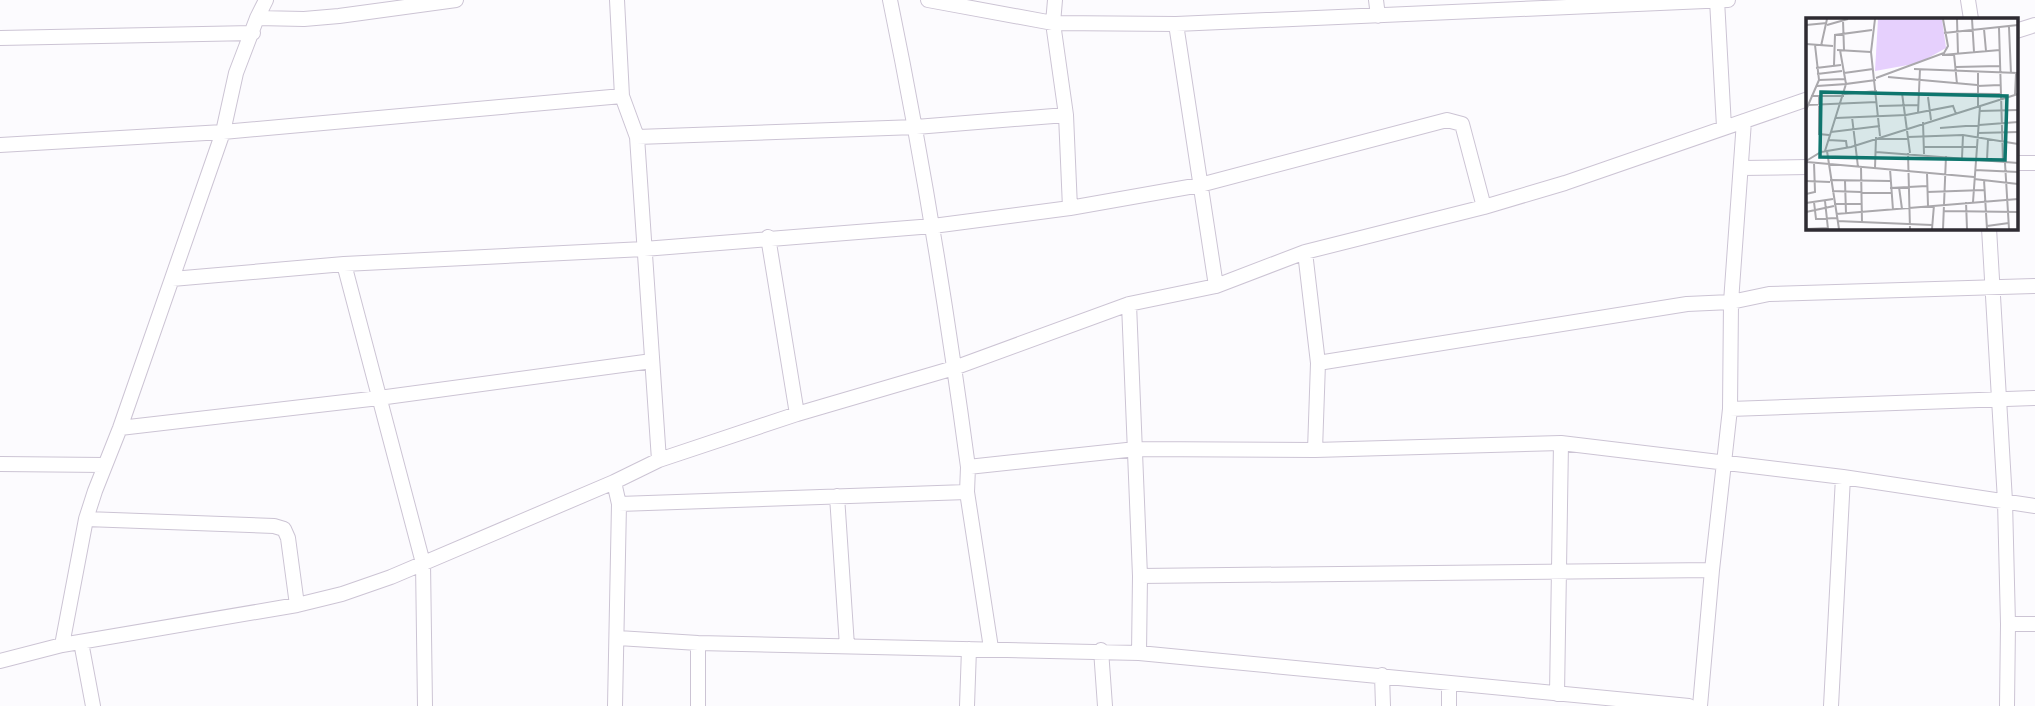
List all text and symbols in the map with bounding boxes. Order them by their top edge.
inset map [1806,18,2018,229]

